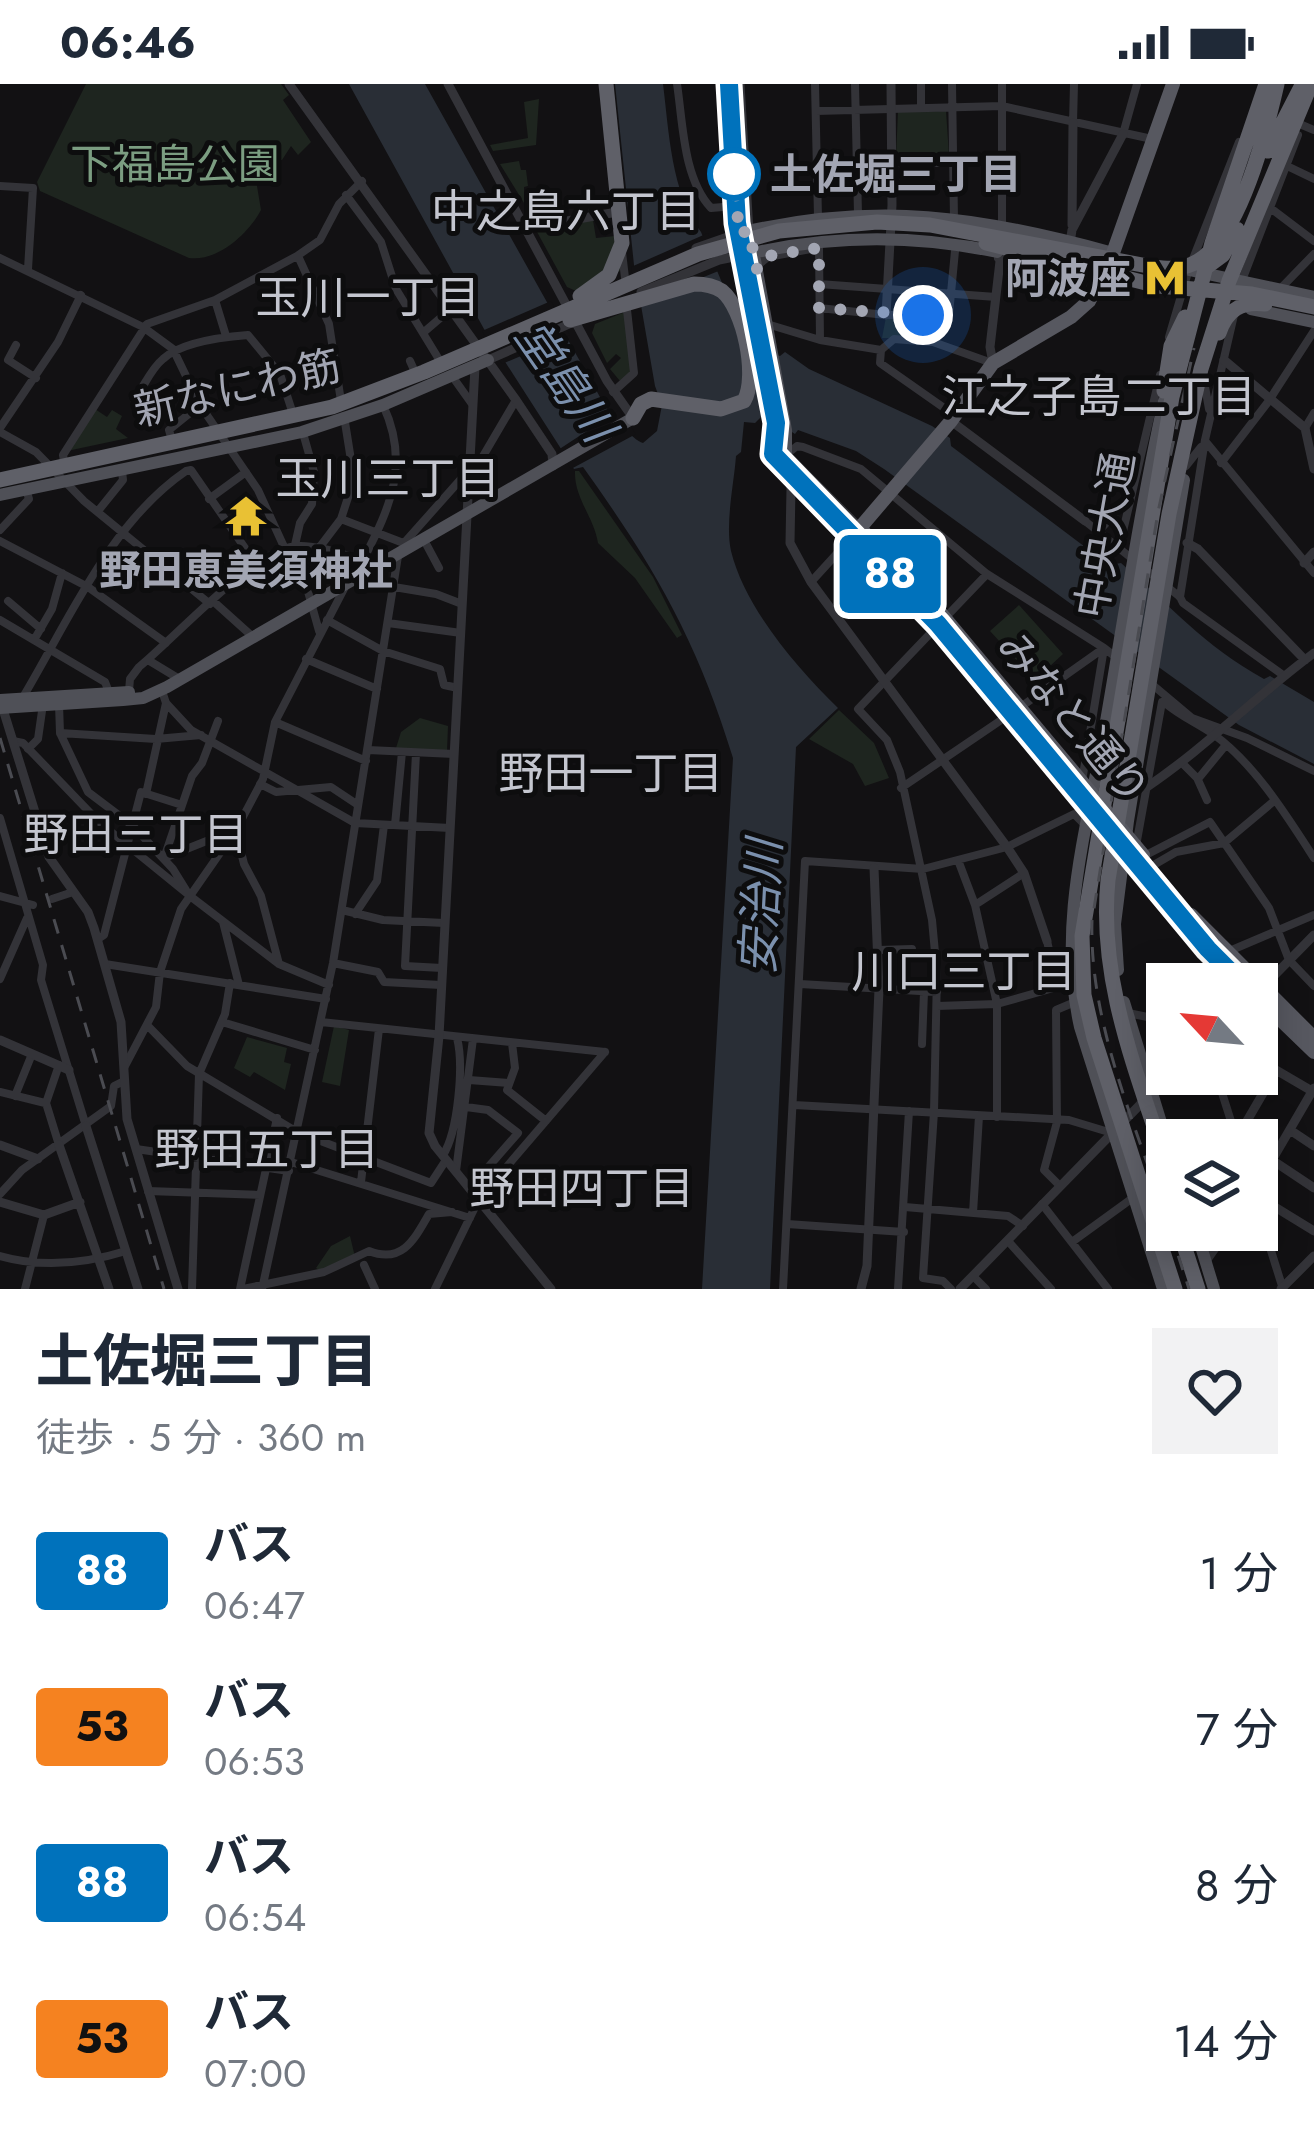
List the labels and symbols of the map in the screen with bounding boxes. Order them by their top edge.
park label: 下福島公園 [70,134,280,195]
place label: 土佐堀三丁目 [770,144,1022,205]
marker: 土佐堀三丁目 [709,149,759,199]
district label: 中之島六丁目 [431,179,701,244]
place label: 阿波座 [1005,248,1131,309]
metro station icon: 阿波座 [1142,255,1188,301]
district label: 玉川一丁目 [255,265,481,330]
your location [893,285,953,345]
water label: 堂島川 [500,307,633,458]
street label: 新なにわ筋 [128,335,346,441]
district label: 江之子島二丁目 [941,364,1257,429]
district label: 玉川三丁目 [275,446,501,511]
street label: 中央大通 [1060,447,1150,623]
temple icon: 野田恵美須神社 [223,493,269,539]
line badge: 88 [836,535,944,613]
place label: 野田恵美須神社 [99,540,393,601]
street label: みなと通り [982,618,1164,818]
district label: 野田一丁目 [498,741,724,806]
district label: 野田三丁目 [23,802,249,867]
water label: 安治川 [725,834,797,976]
district label: 川口三丁目 [851,939,1077,1004]
north arrow [1146,963,1278,1095]
district label: 野田五丁目 [154,1117,380,1182]
district label: 野田四丁目 [469,1156,695,1221]

